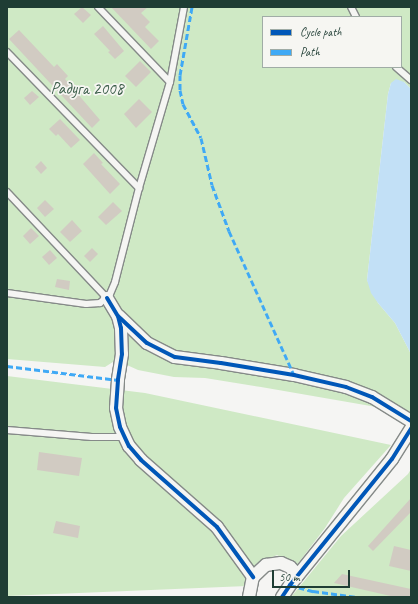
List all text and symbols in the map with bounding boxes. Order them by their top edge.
legend [262,16,402,68]
text: Cycle path [300,24,342,40]
text: Path [300,44,320,60]
park label: Радуга 2008 [51,79,123,99]
scale bar [274,562,352,588]
text: 50 m [279,569,299,585]

